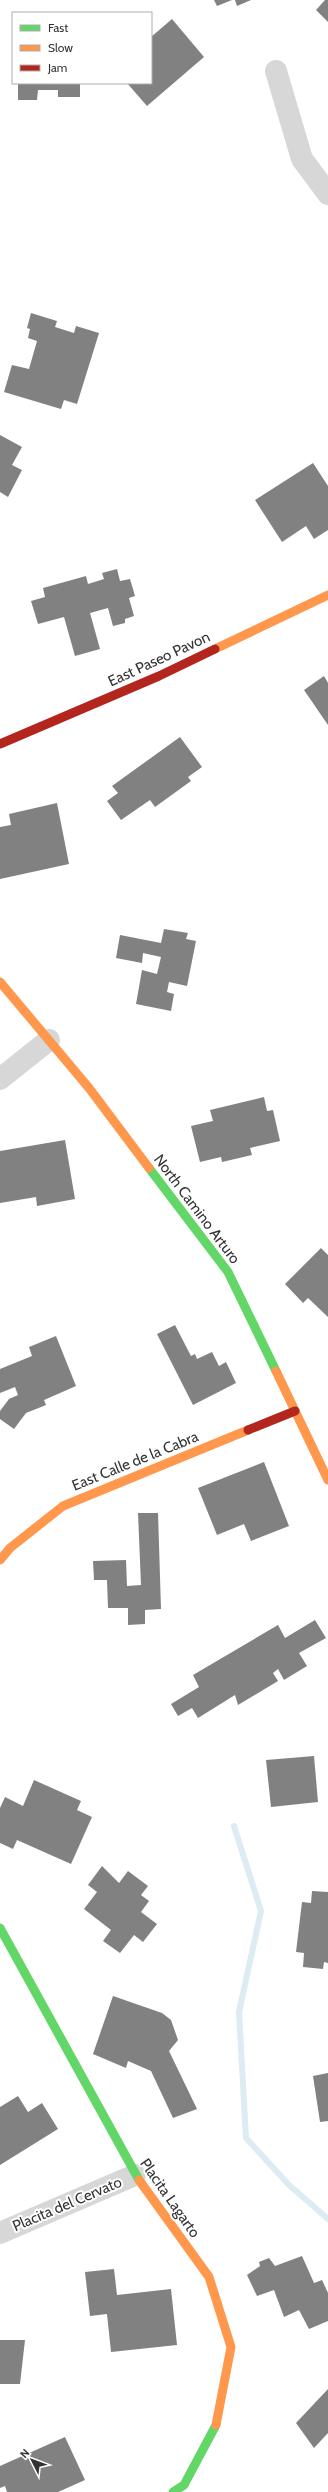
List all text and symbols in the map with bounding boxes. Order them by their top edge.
legend [12,12,152,84]
text: Fast [48,20,68,35]
text: Slow [48,40,73,55]
text: Jam [47,60,67,75]
street label: East Paseo Pavon [105,628,213,690]
street label: North Camino Arturo [150,1151,244,1267]
street label: East Calle de la Cabra [69,1427,202,1495]
street label: Placita Lagarto [136,2155,204,2241]
street label: Placita del Cervato [10,2173,124,2235]
north arrow [12,2440,52,2480]
text: N [17,2446,32,2461]

